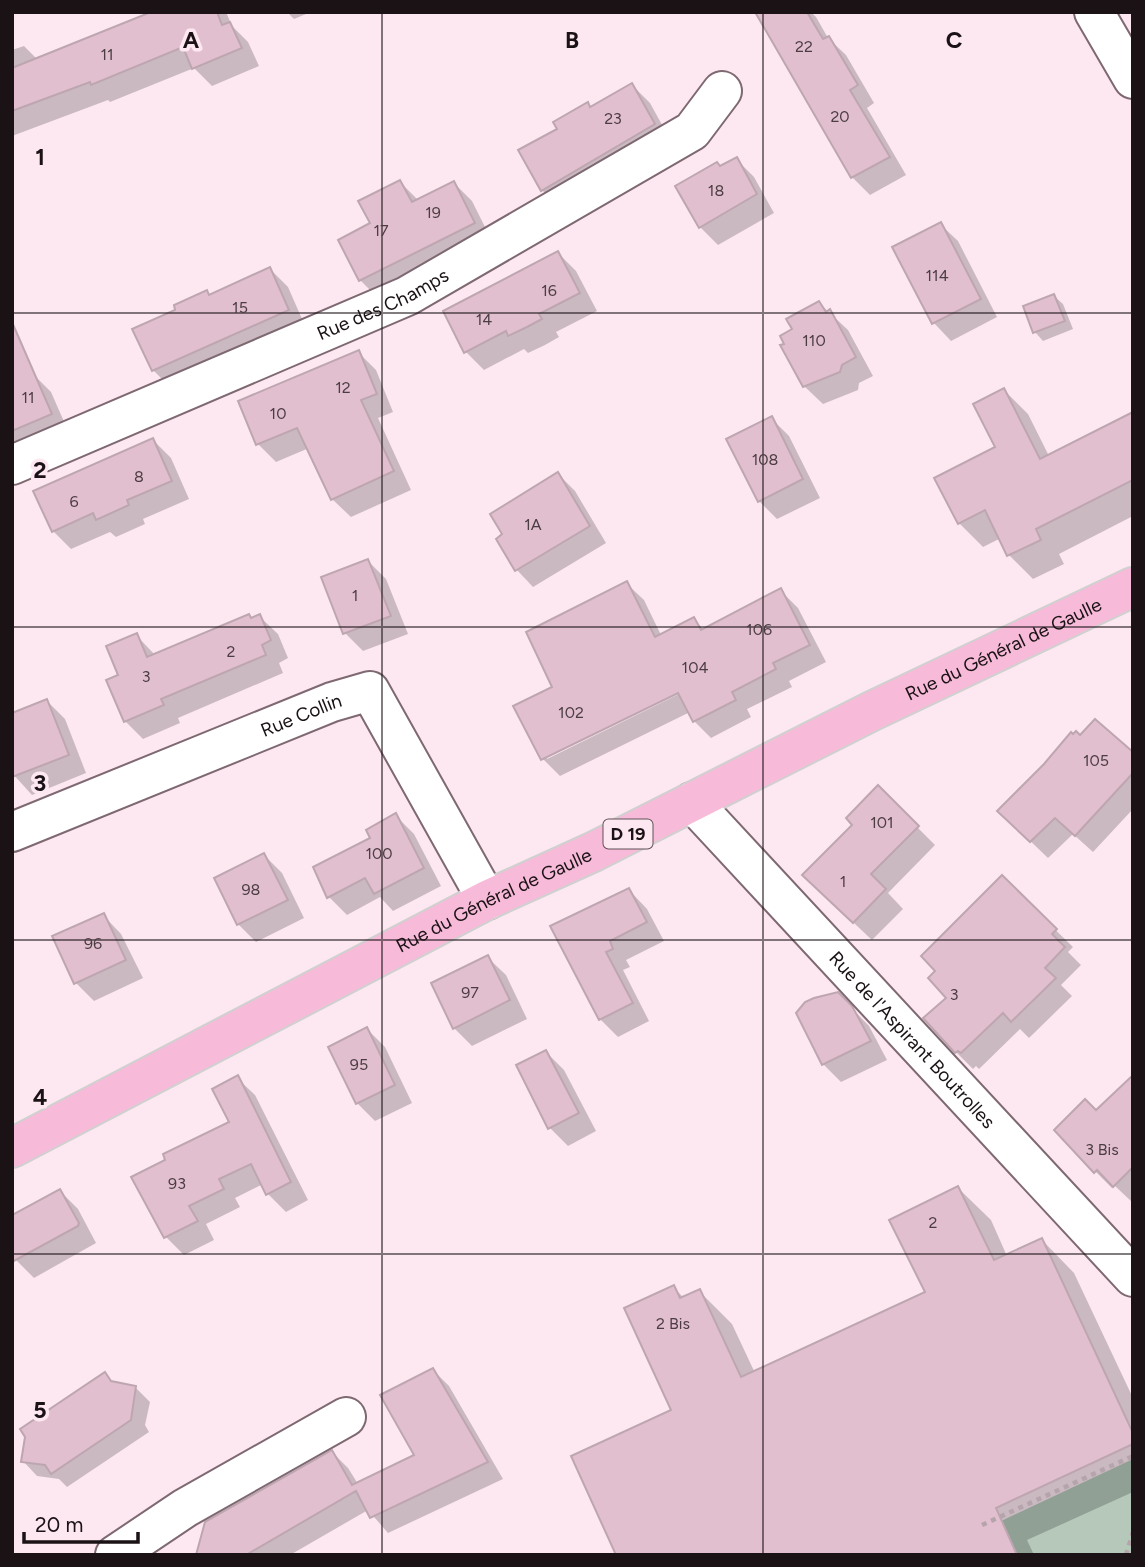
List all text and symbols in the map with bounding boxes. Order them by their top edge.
text: A [183,26,200,54]
text: B [565,26,579,54]
text: C [946,26,963,54]
house number: 22 [795,37,813,56]
house number: 11 [100,45,114,64]
house number: 20 [830,107,850,126]
house number: 23 [604,109,622,128]
text: 1 [35,143,45,171]
house number: 18 [708,181,724,200]
house number: 19 [425,203,441,222]
house number: 17 [373,221,389,240]
street label: Rue des Champs [313,263,453,345]
house number: 114 [925,266,949,285]
house number: 16 [541,281,557,300]
house number: 15 [232,298,248,317]
house number: 14 [476,310,492,329]
house number: 110 [802,331,826,350]
house number: 12 [335,378,351,397]
house number: 11 [21,388,35,407]
house number: 10 [270,404,286,423]
house number: 108 [752,450,778,469]
text: 2 [33,456,47,484]
house number: 8 [134,467,144,486]
house number: 6 [69,492,79,511]
house number: 1A [524,515,542,534]
house number: 1 [352,586,358,605]
street label: Rue du Général de Gaulle [901,593,1105,706]
house number: 106 [746,620,772,639]
house number: 2 [227,642,235,661]
house number: 104 [682,658,708,677]
house number: 3 [142,667,150,686]
street label: Rue Collin [257,689,344,742]
house number: 102 [558,703,584,722]
house number: 105 [1083,751,1109,770]
text: 3 [34,769,46,797]
house number: 101 [870,813,894,832]
road number: D 19 [604,820,652,848]
street label: Rue du Général de Gaulle [392,843,595,957]
house number: 100 [365,844,393,863]
house number: 1 [840,872,846,891]
house number: 98 [242,880,260,899]
house number: 96 [84,934,102,953]
street label: Rue de l'Aspirant Boutrolles [824,946,1000,1133]
house number: 97 [461,983,479,1002]
house number: 3 [950,985,958,1004]
house number: 95 [350,1055,368,1074]
text: 4 [33,1083,47,1111]
house number: 3 Bis [1085,1140,1119,1159]
house number: 93 [168,1174,186,1193]
house number: 2 [929,1213,937,1232]
house number: 2 Bis [656,1314,690,1333]
text: 5 [33,1396,47,1424]
scale bar [24,1500,138,1544]
text: 20 m [35,1512,83,1537]

